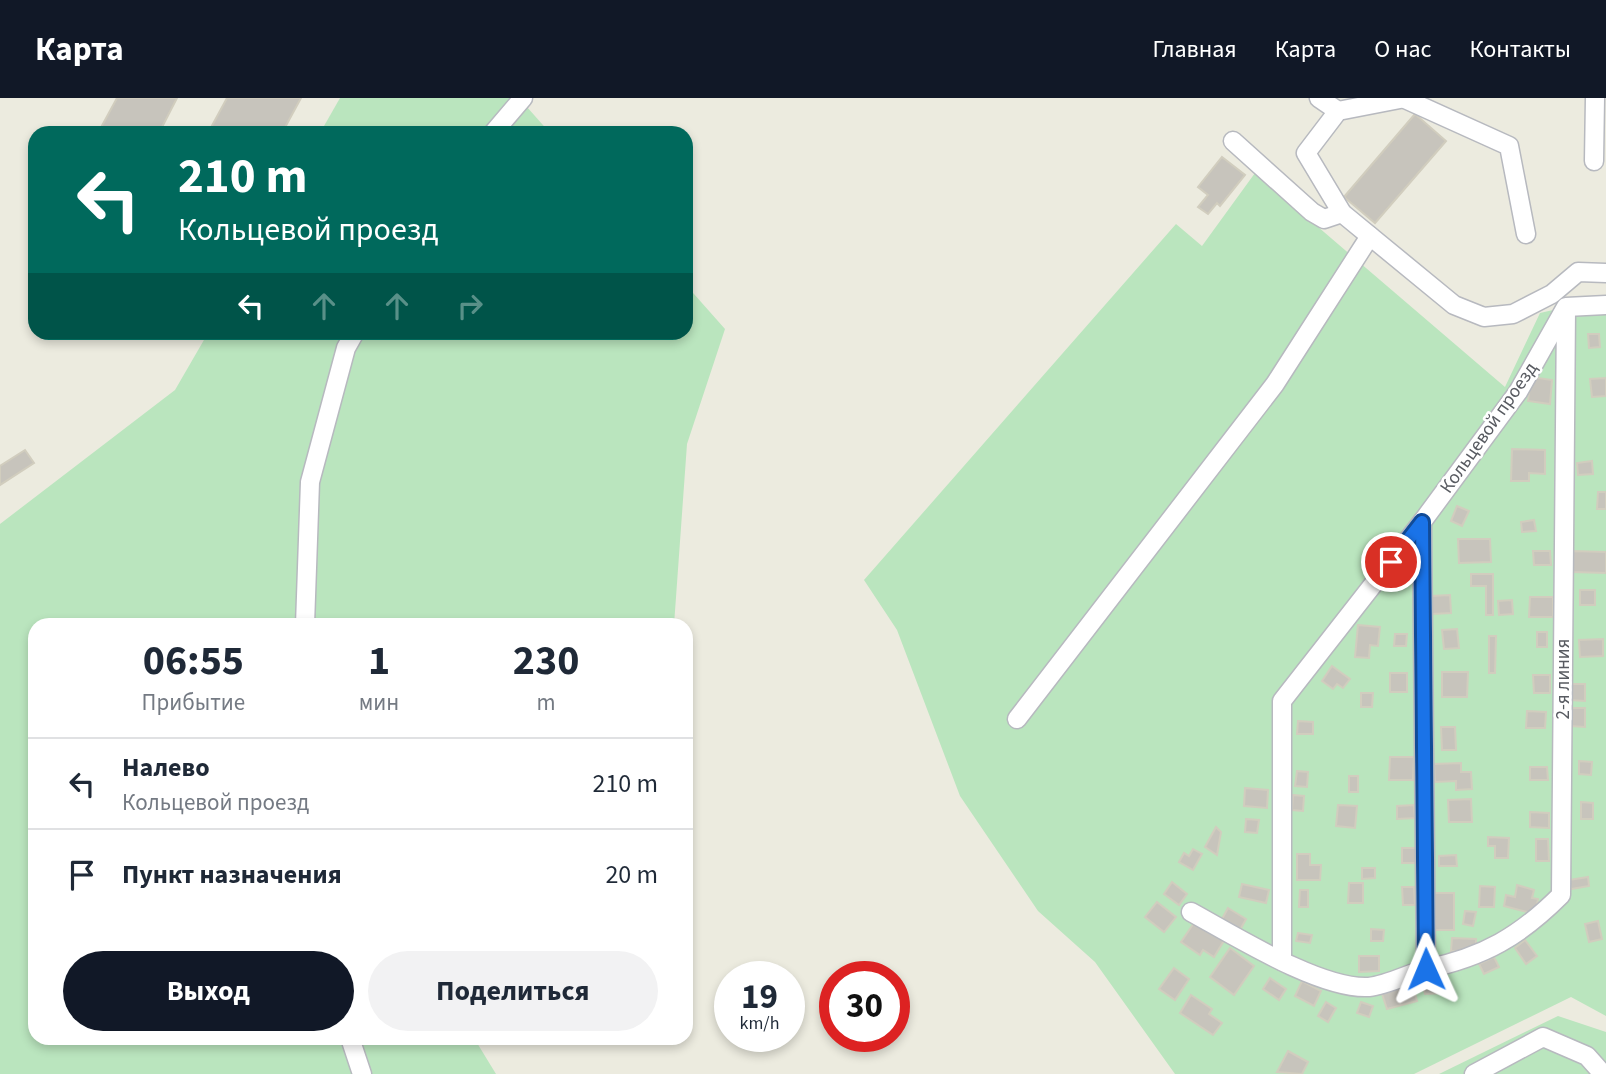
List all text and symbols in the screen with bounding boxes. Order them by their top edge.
text: Карта [35,26,124,73]
text: Главная [1152,32,1237,67]
text: Карта [1275,32,1336,67]
text: О нас [1374,32,1431,67]
text: Контакты [1469,32,1571,67]
text: 210 m [178,142,307,212]
icon: left [63,154,154,245]
text: Кольцевой проезд [178,207,438,253]
icon: left [232,287,270,325]
icon: ahead [305,287,343,325]
icon: ahead [378,287,416,325]
icon: right [451,287,489,325]
street label: Кольцевой проезд [1434,357,1544,499]
pin [1361,532,1421,592]
icon: arrive [1372,543,1410,581]
text: 06:55 [143,631,244,691]
text: 1 [368,631,390,691]
text: 230 [513,631,579,691]
street label: 2-я линия [1550,639,1577,719]
text: Прибытие [142,686,245,719]
text: мин [359,686,399,719]
text: m [537,686,556,719]
text: Налево [122,749,210,786]
icon: left [63,765,101,803]
text: 210 m [592,765,658,802]
text: Кольцевой проезд [122,786,309,819]
icon: arrive [63,856,101,894]
text: Пункт назначения [122,856,342,893]
text: 20 m [605,856,658,893]
position arrow [1389,932,1463,1006]
button: Выход [63,951,354,1031]
button: Поделиться [368,951,658,1031]
speed limit sign: 30 [819,961,910,1052]
text: 19 [741,972,778,1022]
text: km/h [740,1011,779,1036]

